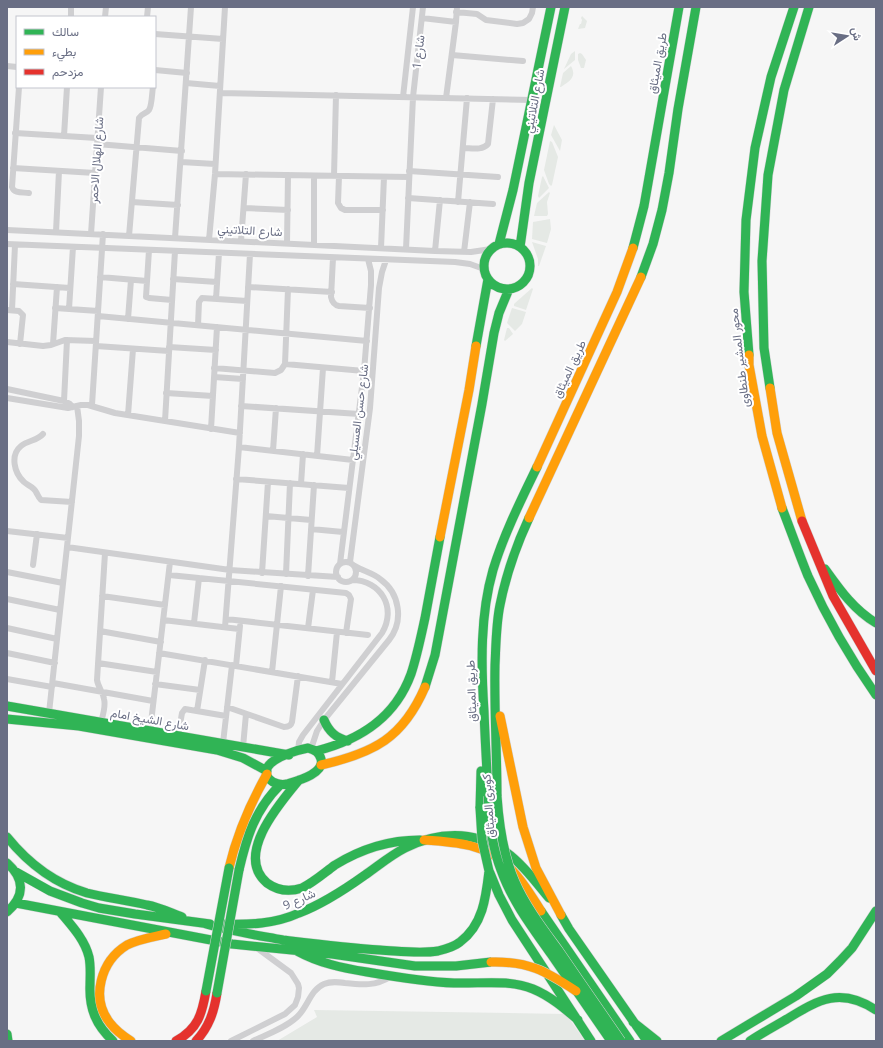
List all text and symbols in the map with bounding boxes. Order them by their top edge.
legend [16,16,156,88]
north arrow [827,16,867,56]
text: سالك [52,23,79,40]
text: ش [849,26,866,42]
street label: طريق الميثاق [643,31,671,95]
street label: شارع 1 [407,34,430,70]
text: بطيء [52,43,76,62]
text: مزدحم [52,63,83,80]
street label: شارع التلاتيني [519,67,551,135]
street label: شارع الهلال الاحمر [84,116,108,205]
street label: شارع التلاتيني [217,220,283,242]
street label: محور المشير طنطاوى [724,307,754,409]
street label: طريق الميثاق [548,337,590,401]
street label: شارع حسن العسيلي [344,363,374,461]
street label: طريق الميثاق [461,660,481,722]
street label: شارع الشيخ امام [109,704,191,735]
street label: كوبرى الميثاق [477,774,499,838]
street label: شارع 9 [280,884,318,915]

